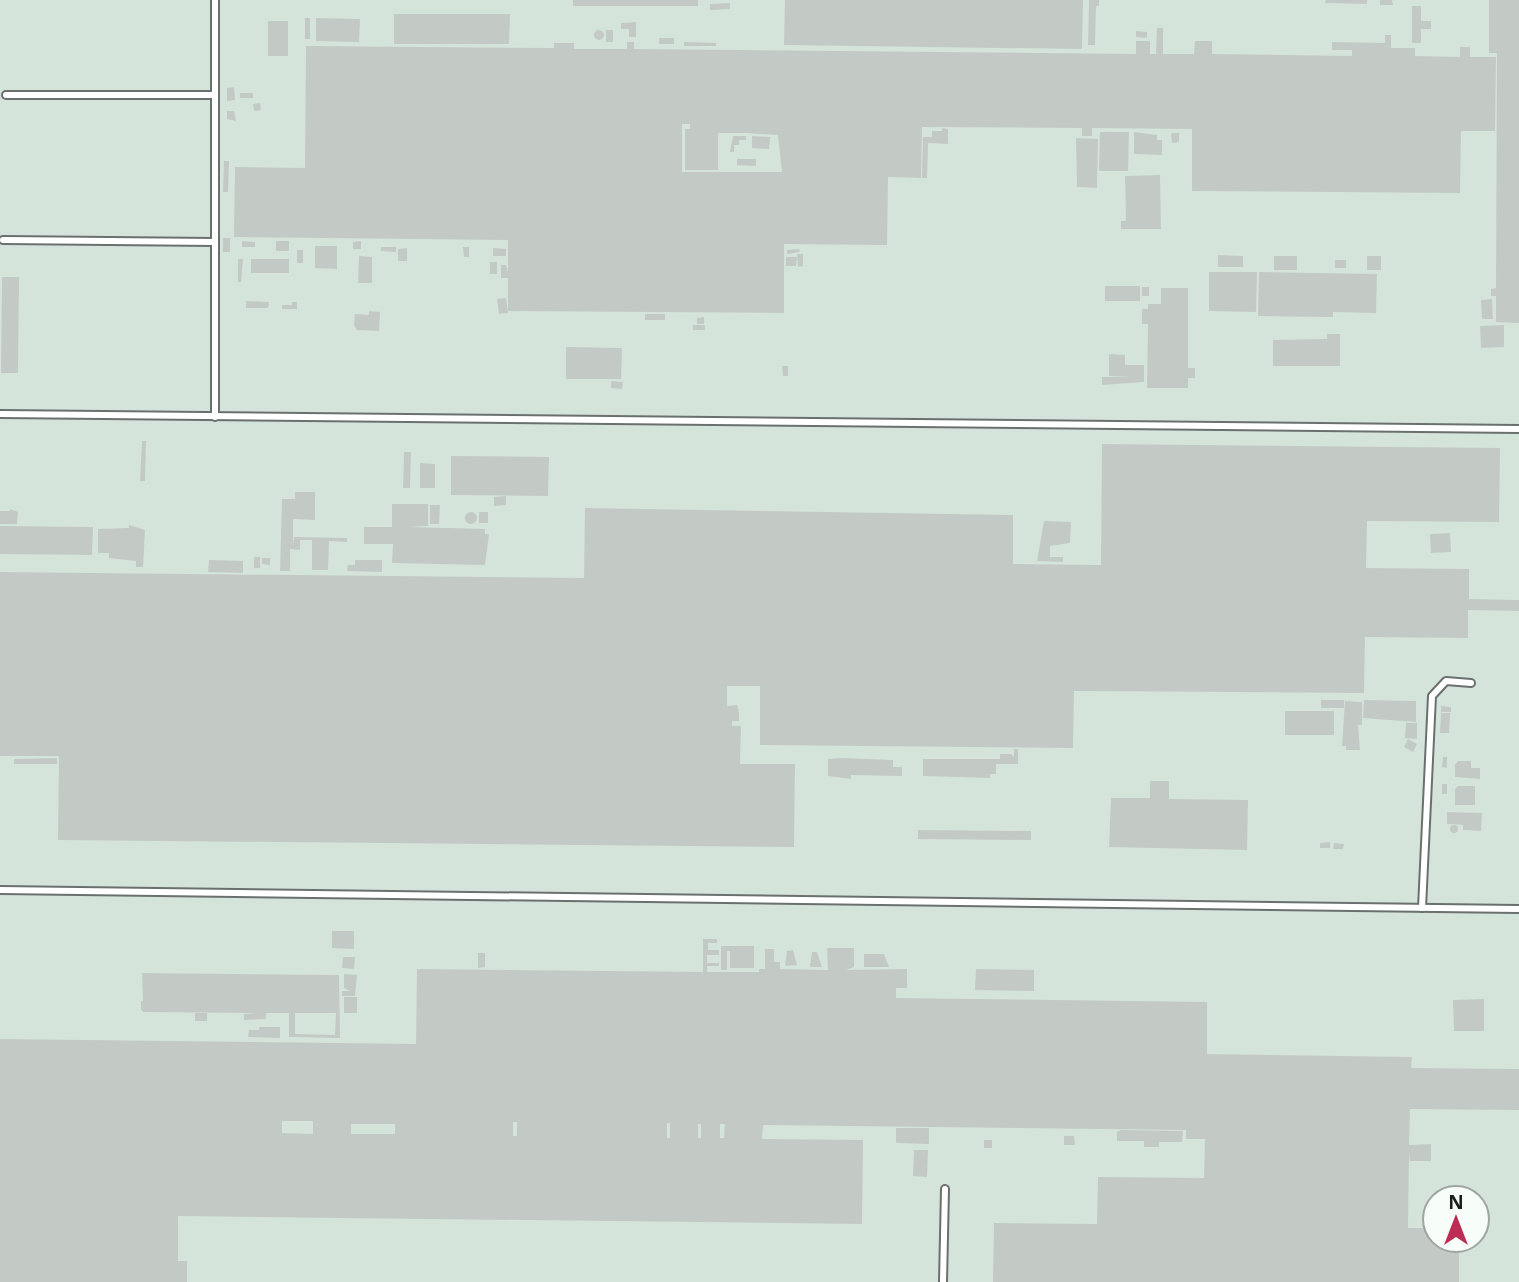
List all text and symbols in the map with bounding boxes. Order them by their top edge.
north arrow [1421,1184,1491,1254]
text: N [1448,1189,1464,1215]

